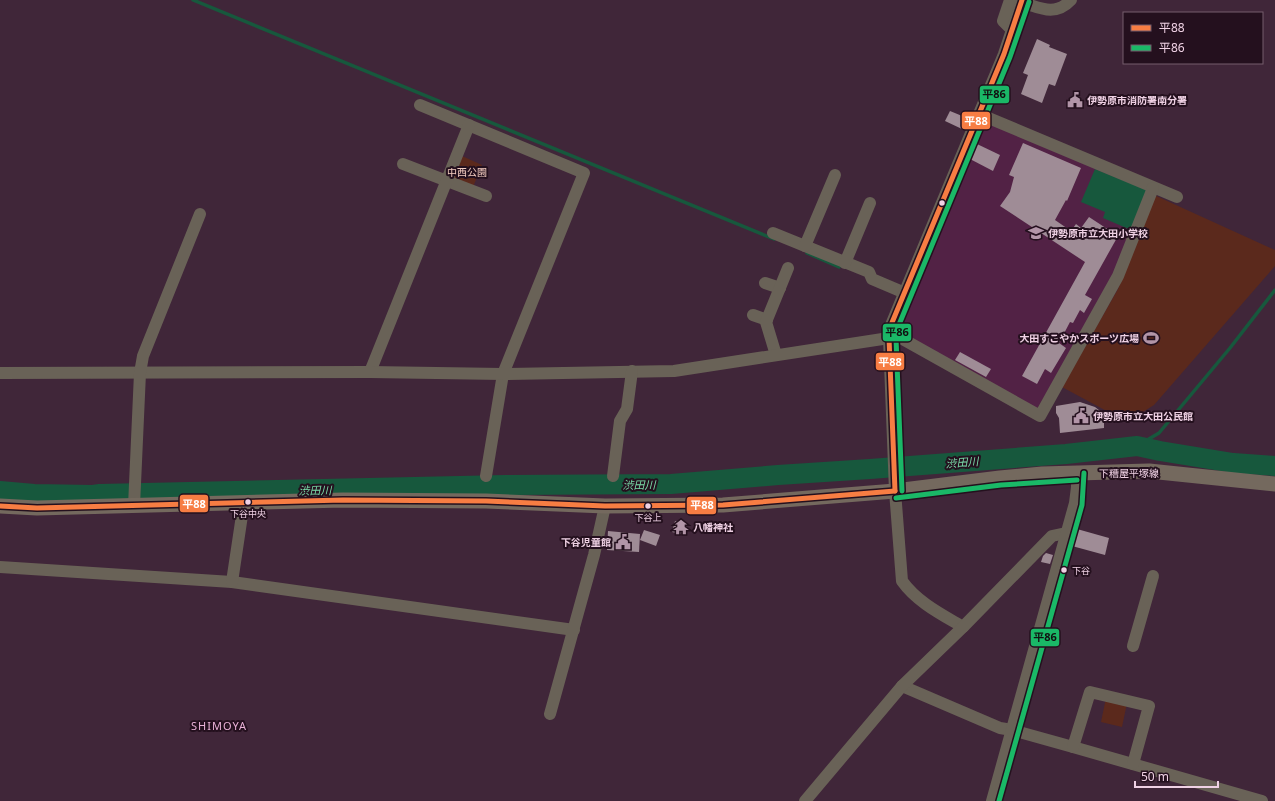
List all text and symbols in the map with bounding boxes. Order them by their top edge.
legend [1123,12,1263,64]
text: 平88 [1159,19,1185,36]
text: 平86 [1159,39,1185,56]
line badge: 平86 [979,85,1010,104]
text: 平86 [982,86,1006,101]
public building icon: 伊勢原市消防署南分署 [1066,91,1084,109]
place label: 伊勢原市消防署南分署 [1087,93,1187,107]
line badge: 平88 [961,111,991,130]
text: 平88 [964,113,988,128]
park label: 中西公園 [447,165,487,179]
unlabelled marker [937,198,947,208]
school or university icon: 伊勢原市立大田小学校 [1027,224,1045,242]
place label: 伊勢原市立大田小学校 [1048,226,1148,240]
line badge: 平86 [882,323,912,342]
text: 平86 [885,324,909,339]
sports icon: 大田すこやかスポーツ広場 [1142,329,1160,347]
place label: 大田すこやかスポーツ広場 [1019,331,1139,345]
line badge: 平88 [875,352,905,371]
text: 平88 [878,354,902,369]
public building icon: 伊勢原市立大田公民館 [1072,407,1090,425]
place label: 伊勢原市立大田公民館 [1093,409,1193,423]
water label: 渋田川 [945,453,980,471]
street label: 下糟屋平塚線 [1099,466,1159,480]
water label: 渋田川 [623,477,656,492]
water label: 渋田川 [298,482,333,498]
line badge: 平88 [179,494,209,513]
text: 平88 [182,496,206,511]
line badge: 平88 [686,496,717,515]
marker: 下谷中央 [243,497,253,507]
text: 平88 [690,497,714,512]
marker: 下谷上 [643,501,653,511]
place label: 下谷中央 [230,507,266,520]
place label: 下谷上 [634,511,662,524]
temple icon: 八幡神社 [672,518,690,536]
place label: 八幡神社 [693,520,734,534]
public building icon: 下谷児童館 [614,533,632,551]
place label: 下谷児童館 [561,535,611,549]
place label: 下谷 [1072,564,1090,577]
marker: 下谷 [1059,565,1069,575]
line badge: 平86 [1030,628,1060,647]
text: 平86 [1033,629,1057,644]
district label: SHIMOYA [191,718,247,733]
scale bar [1135,763,1218,789]
text: 50 m [1141,768,1169,785]

